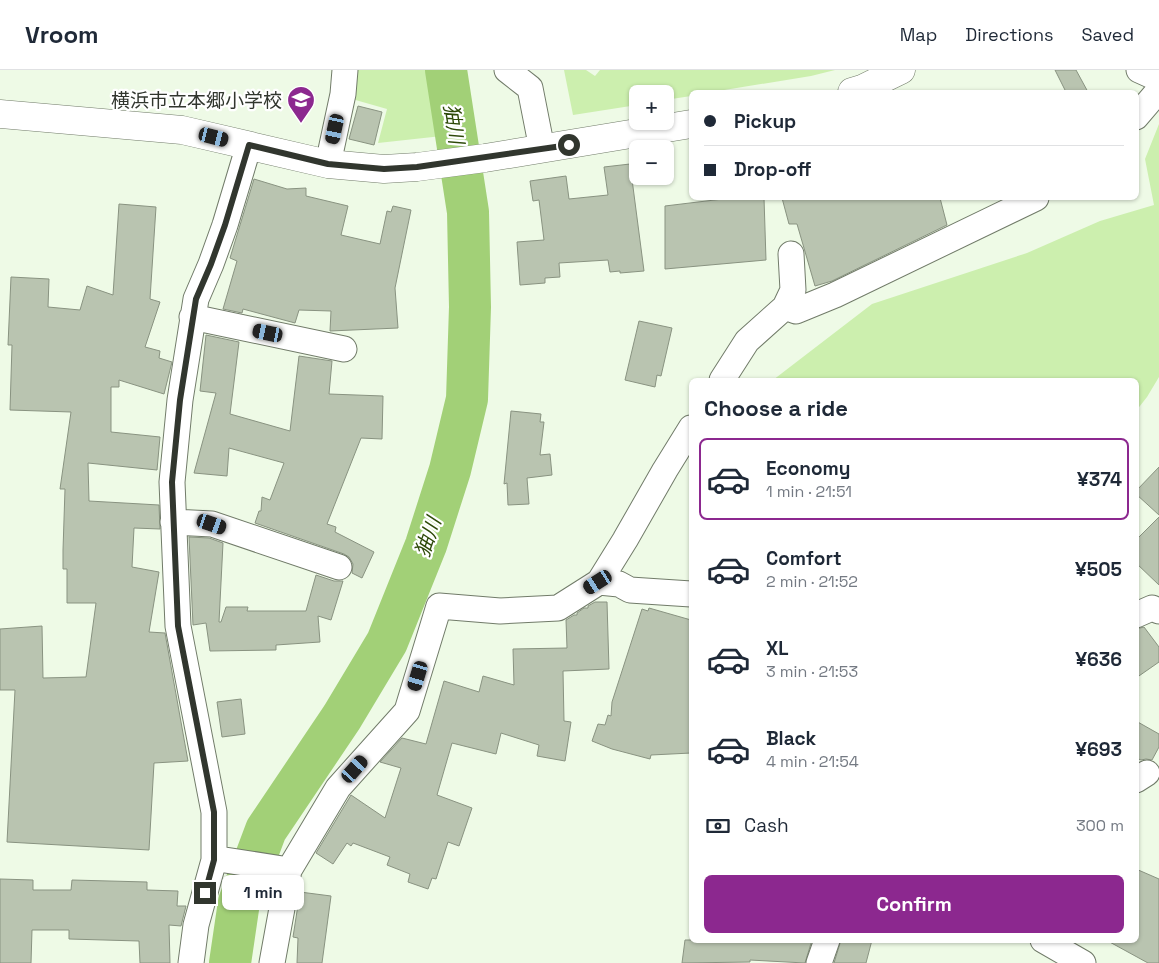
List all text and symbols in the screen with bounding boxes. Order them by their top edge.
text: Vroom [25,19,99,50]
text: Map [900,23,937,46]
text: Directions [965,23,1054,46]
text: Saved [1082,23,1134,46]
school or university icon: 横浜市立本郷小学校 [286,85,316,124]
map controls [629,85,674,185]
button: + [629,85,674,130]
place label: 横浜市立本郷小学校 [111,88,282,113]
water label: 㹨川 [438,102,470,148]
text: Pickup [734,109,796,134]
car [324,113,345,145]
car [197,126,230,148]
route start [558,134,580,156]
button: − [629,140,674,185]
text: Drop-off [734,157,812,182]
car [251,323,284,343]
text: Choose a ride [704,394,848,422]
text: Economy [766,456,850,481]
icon: car [706,457,751,502]
text: ¥374 [1077,467,1122,492]
text: 1 min · 21:51 [766,481,852,502]
car [195,512,228,536]
water label: 㹨川 [409,512,447,560]
text: Comfort [766,546,842,571]
icon: car [706,547,751,592]
text: ¥505 [1075,557,1122,582]
car [581,568,614,596]
text: 2 min · 21:52 [766,571,858,592]
text: XL [766,636,789,661]
icon: car [706,637,751,682]
text: ¥636 [1075,647,1122,672]
car [406,659,429,693]
text: 3 min · 21:53 [766,661,858,682]
text: Black [766,726,816,751]
icon: car [706,727,751,772]
text: ¥693 [1075,737,1122,762]
text: 4 min · 21:54 [766,751,859,772]
car [339,753,370,785]
icon: cash [704,812,732,840]
text: Cash [744,813,789,838]
text: 300 m [1076,815,1124,836]
button: Confirm [704,875,1124,933]
callout: 1 min [222,876,305,910]
route end [194,882,216,904]
text: 1 min [243,882,283,903]

